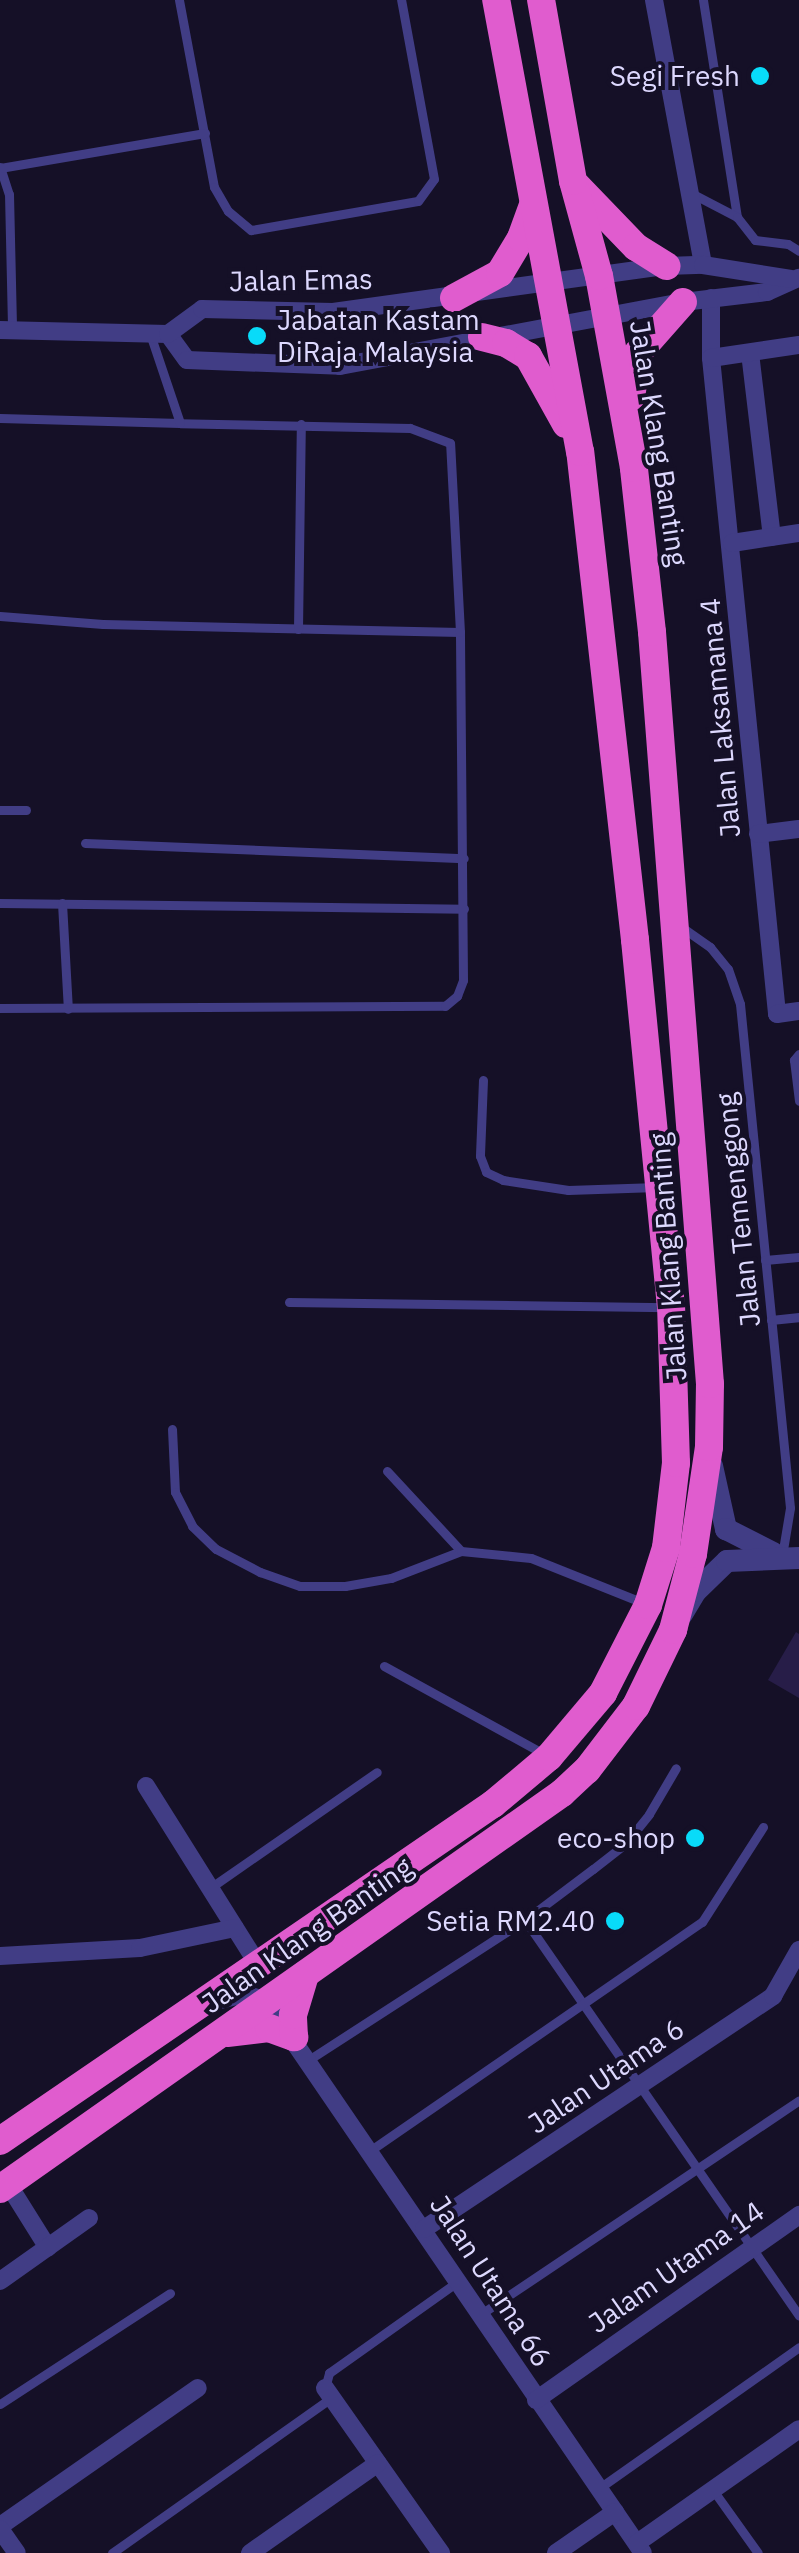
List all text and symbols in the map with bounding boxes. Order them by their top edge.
place label: Segi Fresh [610,59,740,93]
marker: Segi Fresh [749,65,771,87]
street label: Jalan Emas [229,262,373,298]
place label: Jabatan Kastam DiRaja Malaysia [277,303,480,369]
street label: Jalan Klang Banting [623,318,695,568]
marker: Jabatan Kastam DiRaja Malaysia [246,325,268,347]
street label: Jalan Laksamana 4 [693,597,747,839]
street label: Jalan Temenggong [709,1091,767,1329]
street label: Jalan Klang Banting [643,1132,693,1382]
place label: eco-shop [557,1821,675,1855]
marker: eco-shop [684,1827,706,1849]
street label: Jalan Klang Banting [196,1850,418,2020]
place label: Setia RM2.40 [426,1904,595,1938]
marker: Setia RM2.40 [604,1910,626,1932]
street label: Jalan Utama 6 [522,2011,690,2141]
street label: Jalan Utama 66 [423,2189,559,2373]
street label: Jalam Utama 14 [582,2194,770,2340]

